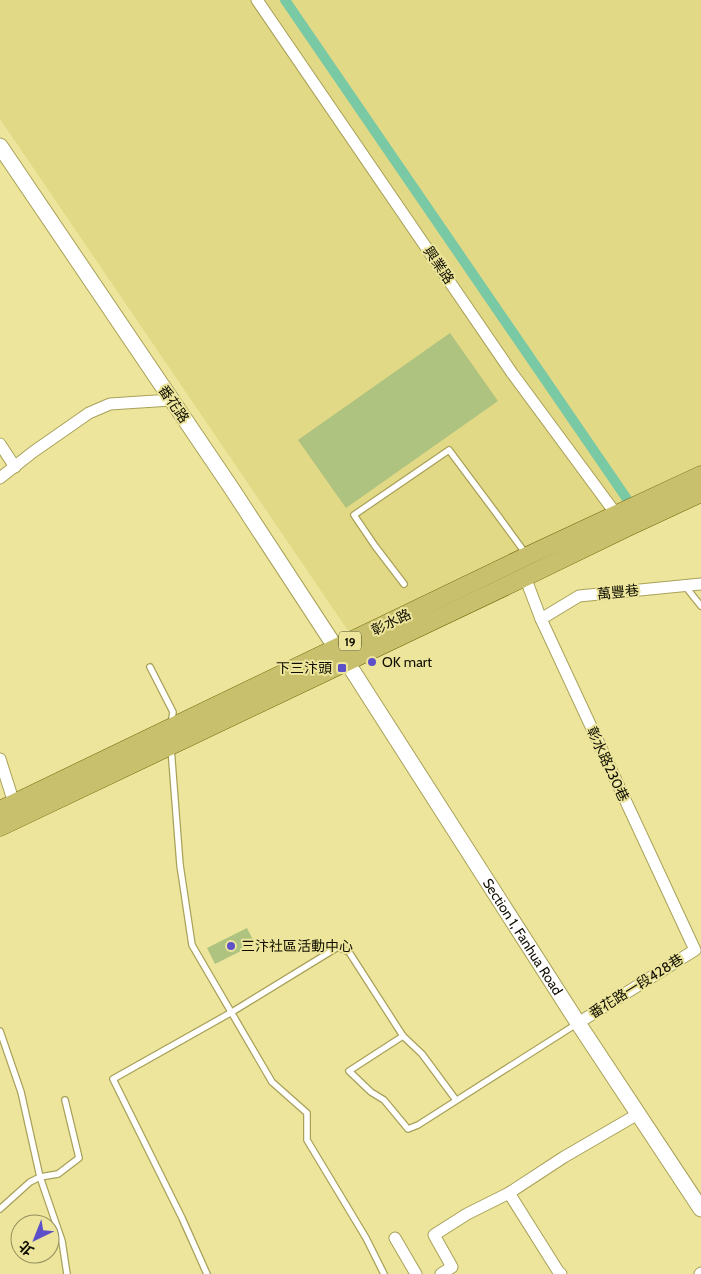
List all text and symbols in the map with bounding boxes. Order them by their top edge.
street label: 興業路 [420,243,458,287]
street label: 番花路 [155,382,193,426]
street label: 萬豐巷 [596,581,640,603]
street label: 彰水路 [368,605,414,639]
road number: 19 [339,631,361,650]
place label: OK mart [382,653,432,671]
marker: OK mart [366,656,378,668]
place label: 下三汴頭 [276,659,332,677]
marker: 下三汴頭 [336,662,348,674]
street label: 彰水路230巷 [583,724,633,804]
street label: Section 1, Fanhua Road [479,875,567,998]
place label: 三汴社區活動中心 [241,937,353,955]
marker: 三汴社區活動中心 [225,940,237,952]
street label: 番花路一段428巷 [585,950,687,1022]
north arrow [10,1214,60,1264]
text: 北 [15,1237,37,1260]

